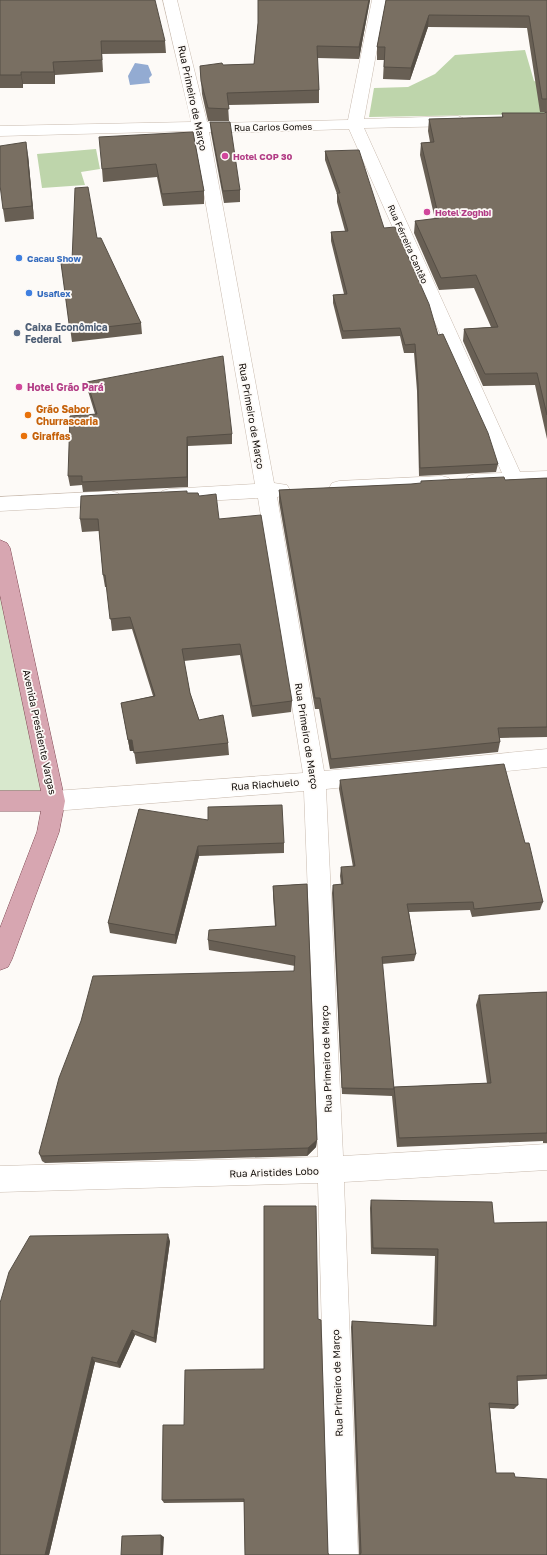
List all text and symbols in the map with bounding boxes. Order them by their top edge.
street label: Rua Primeiro de Março [176,44,210,152]
street label: Rua Carlos Gomes [234,121,312,133]
marker: Hotel COP 30 [220,151,230,161]
place label: Hotel COP 30 [233,151,292,162]
street label: Rua Férreira Cantão [386,203,430,285]
marker: Hotel Zoghbi [422,207,432,217]
place label: Hotel Zoghbi [435,207,492,218]
marker: Cacau Show [14,253,24,263]
place label: Cacau Show [27,253,81,264]
marker: Usaflex [24,288,34,298]
place label: Usaflex [37,288,71,299]
place label: Caixa Econômica Federal [25,321,108,345]
marker: Caixa Econômica Federal [12,328,22,338]
street label: Rua Primeiro de Março [237,362,267,470]
place label: Hotel Grão Pará [27,381,104,393]
marker: Hotel Grão Pará [14,382,24,392]
place label: Grão Sabor Churrascaria [36,403,98,427]
marker: Grão Sabor Churrascaria [23,410,33,420]
place label: Giraffas [32,430,71,442]
marker: Giraffas [19,431,29,441]
street label: Avenida Presidente Vargas [21,668,59,796]
street label: Rua Primeiro de Março [293,682,321,790]
street label: Rua Riachuelo [230,776,300,792]
street label: Rua Primeiro de Março [318,1005,334,1113]
street label: Rua Aristides Lobo [229,1164,319,1180]
street label: Rua Primeiro de Março [329,1329,345,1437]

